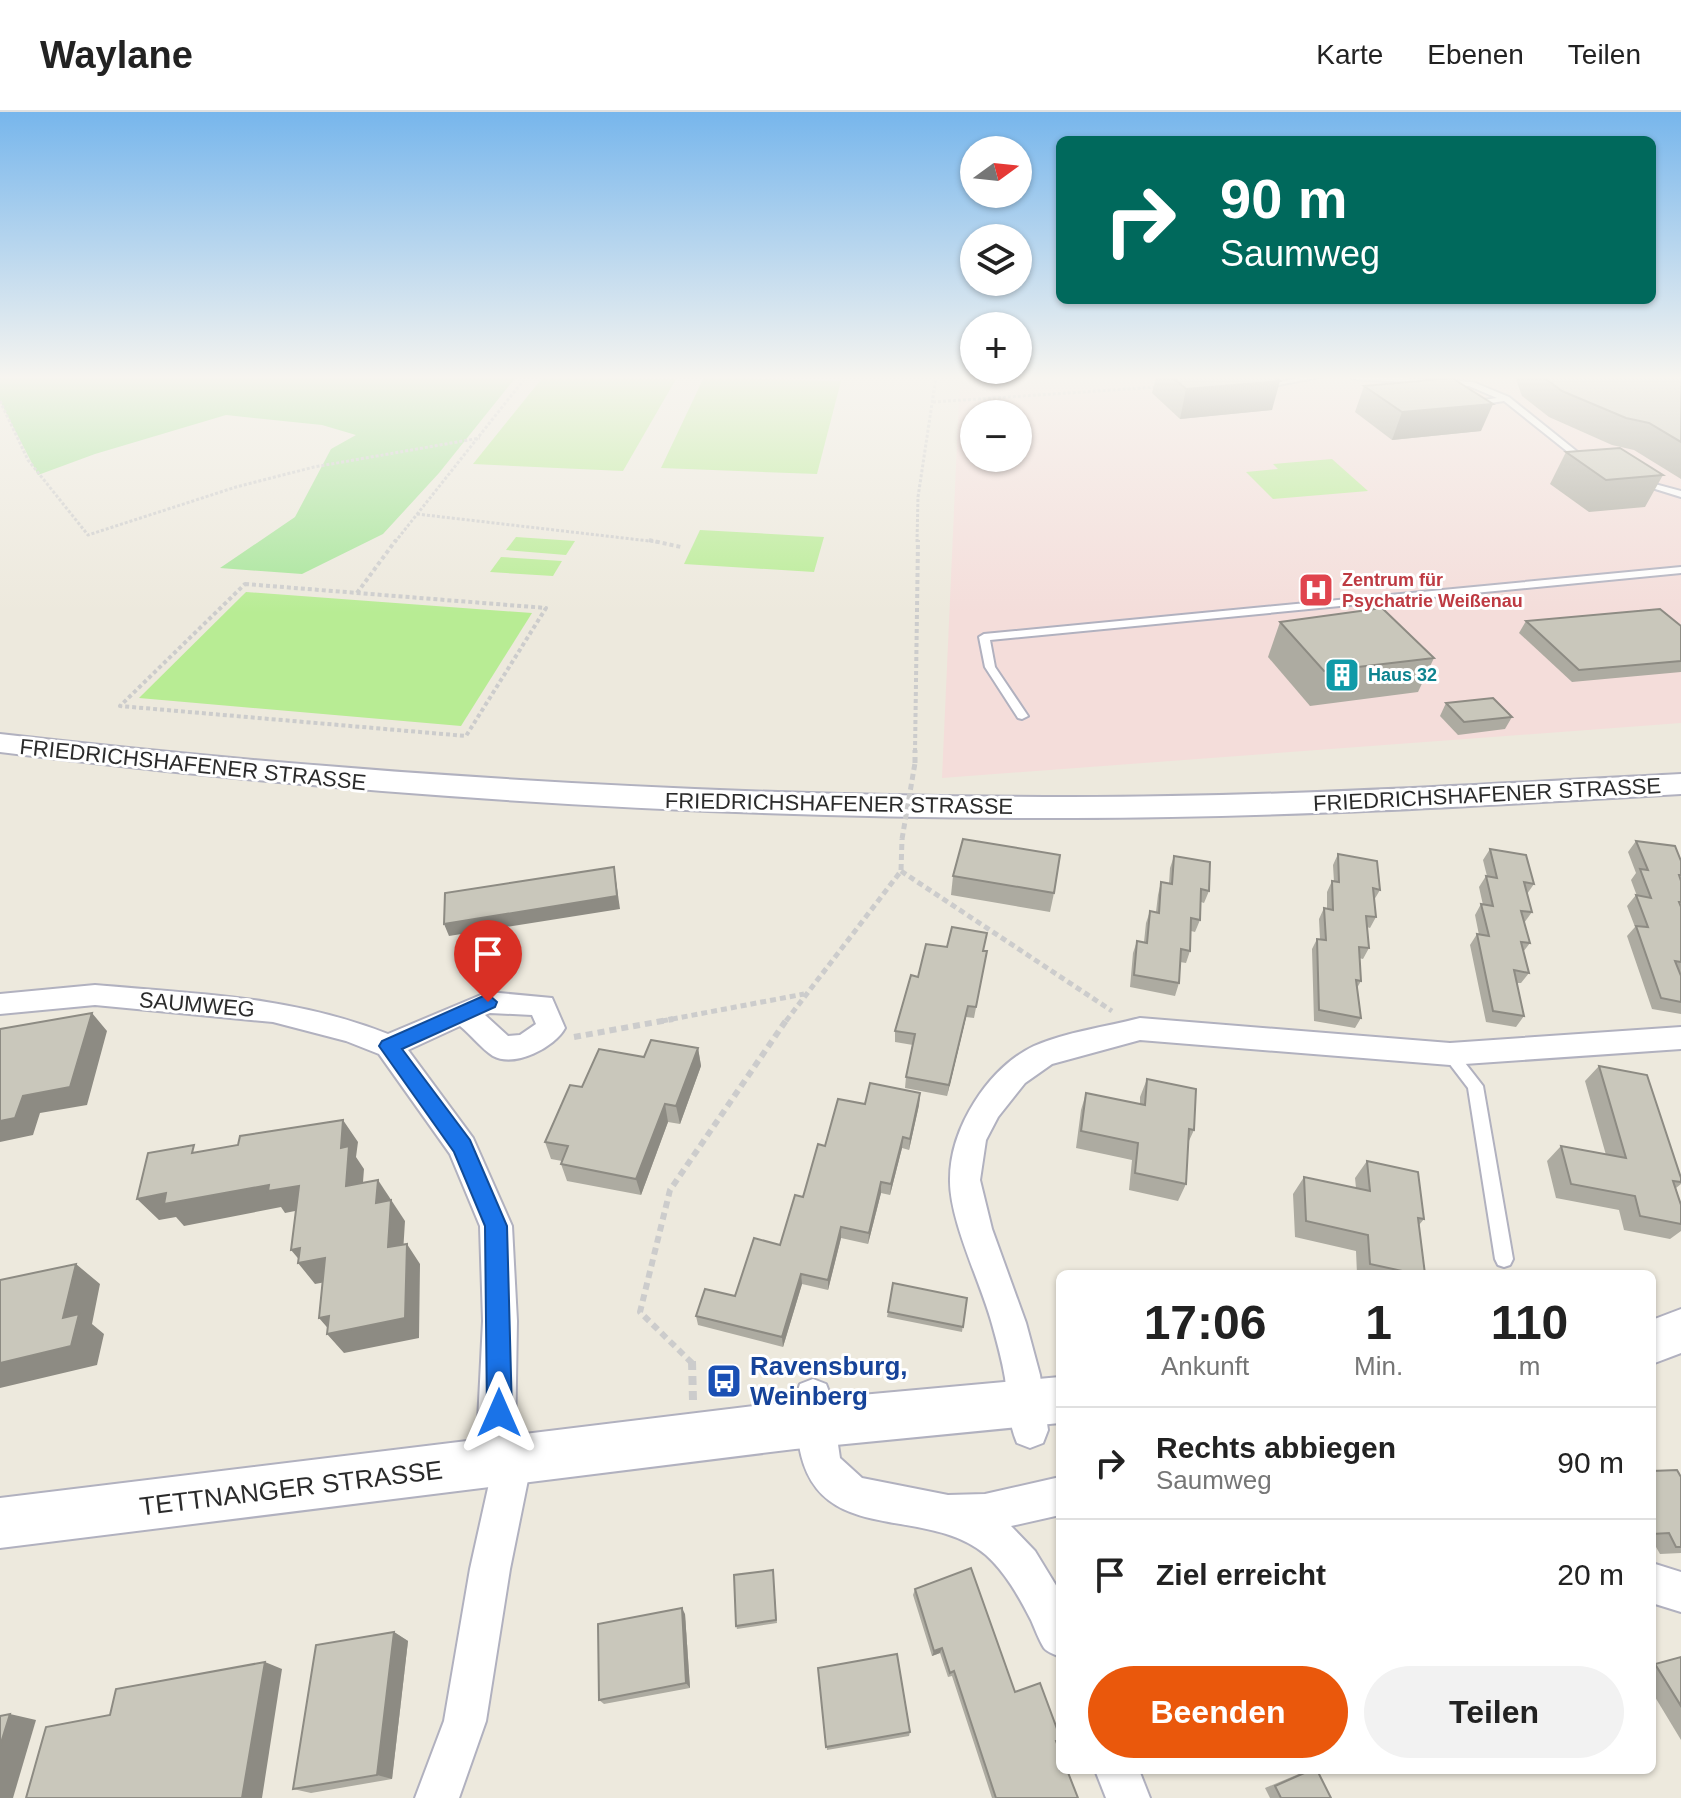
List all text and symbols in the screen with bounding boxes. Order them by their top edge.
text: Waylane [40,34,193,76]
text: Karte [1316,39,1383,70]
text: Ebenen [1427,39,1524,70]
text: Teilen [1568,39,1641,70]
north arrow [960,136,1032,208]
map controls [960,136,1032,472]
text: 90 m [1220,167,1348,230]
icon: right [1088,168,1192,272]
button: layers [960,224,1032,296]
text: Saumweg [1220,233,1380,274]
button: + [960,312,1032,384]
button: − [960,400,1032,472]
place label: Zentrum für Psychatrie Weißenau [1342,570,1523,611]
hospital icon: Zentrum für Psychatrie Weißenau [1297,571,1335,609]
building icon: Haus 32 [1323,656,1361,694]
place label: Haus 32 [1368,665,1437,685]
street label: FRIEDRICHSHAFENER STRASSE [18,734,367,795]
street label: FRIEDRICHSHAFENER STRASSE [1312,773,1662,816]
street label: FRIEDRICHSHAFENER STRASSE [665,788,1013,819]
pin [454,920,522,1002]
icon: arrive [466,932,510,976]
street label: SAUMWEG [138,987,256,1022]
text: 17:06 [1144,1296,1266,1349]
text: 1 [1365,1296,1392,1349]
text: 110 [1491,1296,1568,1349]
place label: Ravensburg, Weinberg [750,1351,908,1411]
text: Ankunft [1161,1351,1249,1381]
text: Min. [1354,1351,1403,1381]
text: m [1519,1351,1540,1381]
bus stop icon: Ravensburg, Weinberg [705,1362,743,1400]
position arrow [457,1371,541,1455]
text: Rechts abbiegen [1156,1431,1396,1464]
icon: right [1088,1441,1132,1485]
text: 90 m [1557,1446,1624,1479]
street label: TETTNANGER STRASSE [138,1455,444,1521]
text: Saumweg [1156,1465,1272,1495]
icon: arrive [1088,1553,1132,1597]
text: Ziel erreicht [1156,1558,1326,1591]
text: 20 m [1557,1558,1624,1591]
button: Beenden [1088,1666,1348,1758]
button: Teilen [1364,1666,1624,1758]

